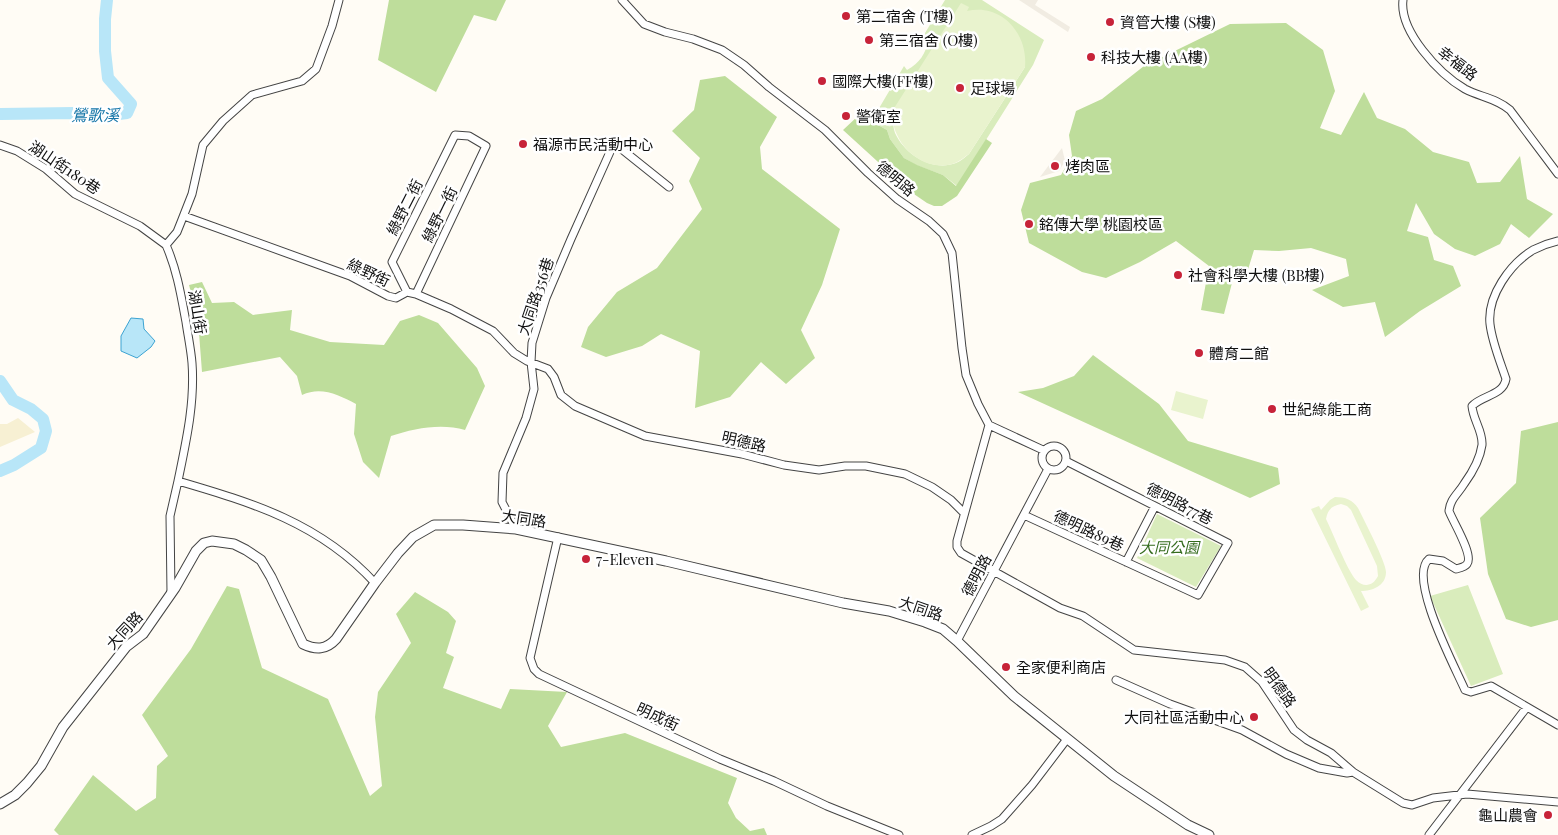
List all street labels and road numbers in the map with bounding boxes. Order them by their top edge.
street label: 幸福路 [1434,41,1482,85]
street label: 湖山街180巷 [25,136,105,198]
street label: 德明路 [872,156,920,200]
street label: 綠野二街 [381,176,427,238]
street label: 綠野一街 [417,183,461,245]
street label: 綠野街 [344,253,394,291]
street label: 大同路356巷 [512,255,558,337]
street label: 湖山街 [185,288,211,336]
street label: 明德路 [720,426,768,456]
street label: 德明路77巷 [1143,478,1217,528]
street label: 大同路 [500,505,548,531]
street label: 德明路89巷 [1051,505,1127,555]
street label: 德明路 [957,550,995,600]
street label: 大同路 [896,591,946,625]
street label: 大同路 [101,607,147,653]
street label: 明德路 [1259,663,1301,711]
street label: 明成街 [633,697,683,735]

